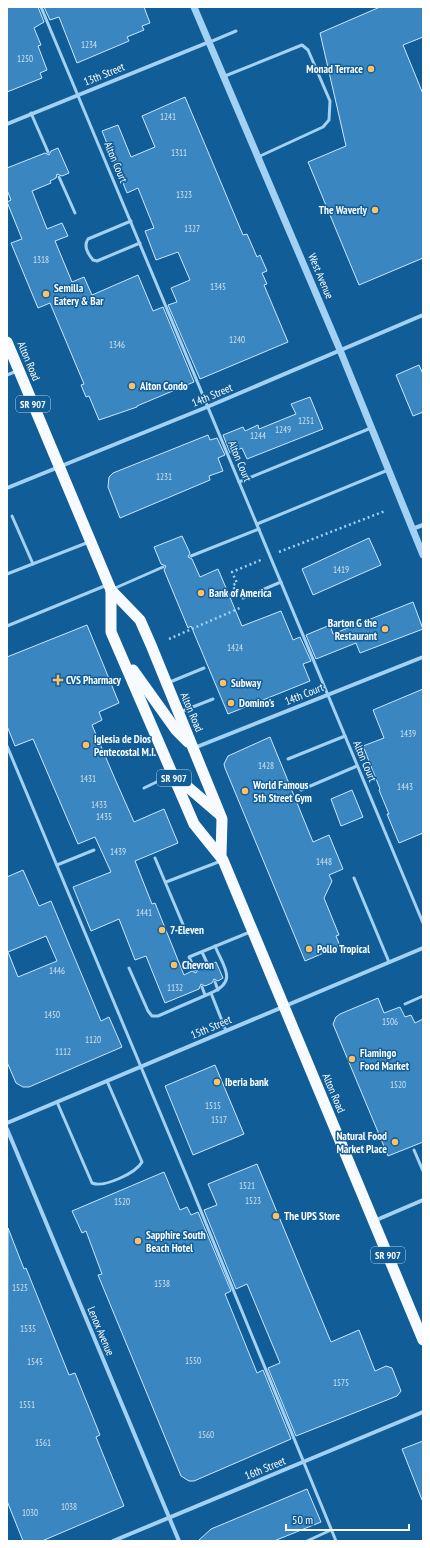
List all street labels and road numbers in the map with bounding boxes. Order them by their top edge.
street label: 13th Street [82,59,126,89]
street label: Alton Court [101,139,131,185]
street label: West Avenue [305,251,337,301]
street label: Alton Road [14,339,44,383]
street label: 14th Street [190,380,234,410]
road number: SR 907 [16,396,50,412]
street label: Alton Court [225,438,255,484]
street label: 14th Court [283,680,325,708]
street label: Alton Road [177,690,207,734]
street label: Alton Court [350,738,380,784]
road number: SR 907 [157,770,191,786]
street label: 15th Street [189,1012,233,1042]
street label: Alton Road [319,1071,349,1115]
road number: SR 907 [371,1247,405,1263]
street label: Lenox Avenue [84,1304,118,1358]
street label: 16th Street [243,1453,287,1483]

